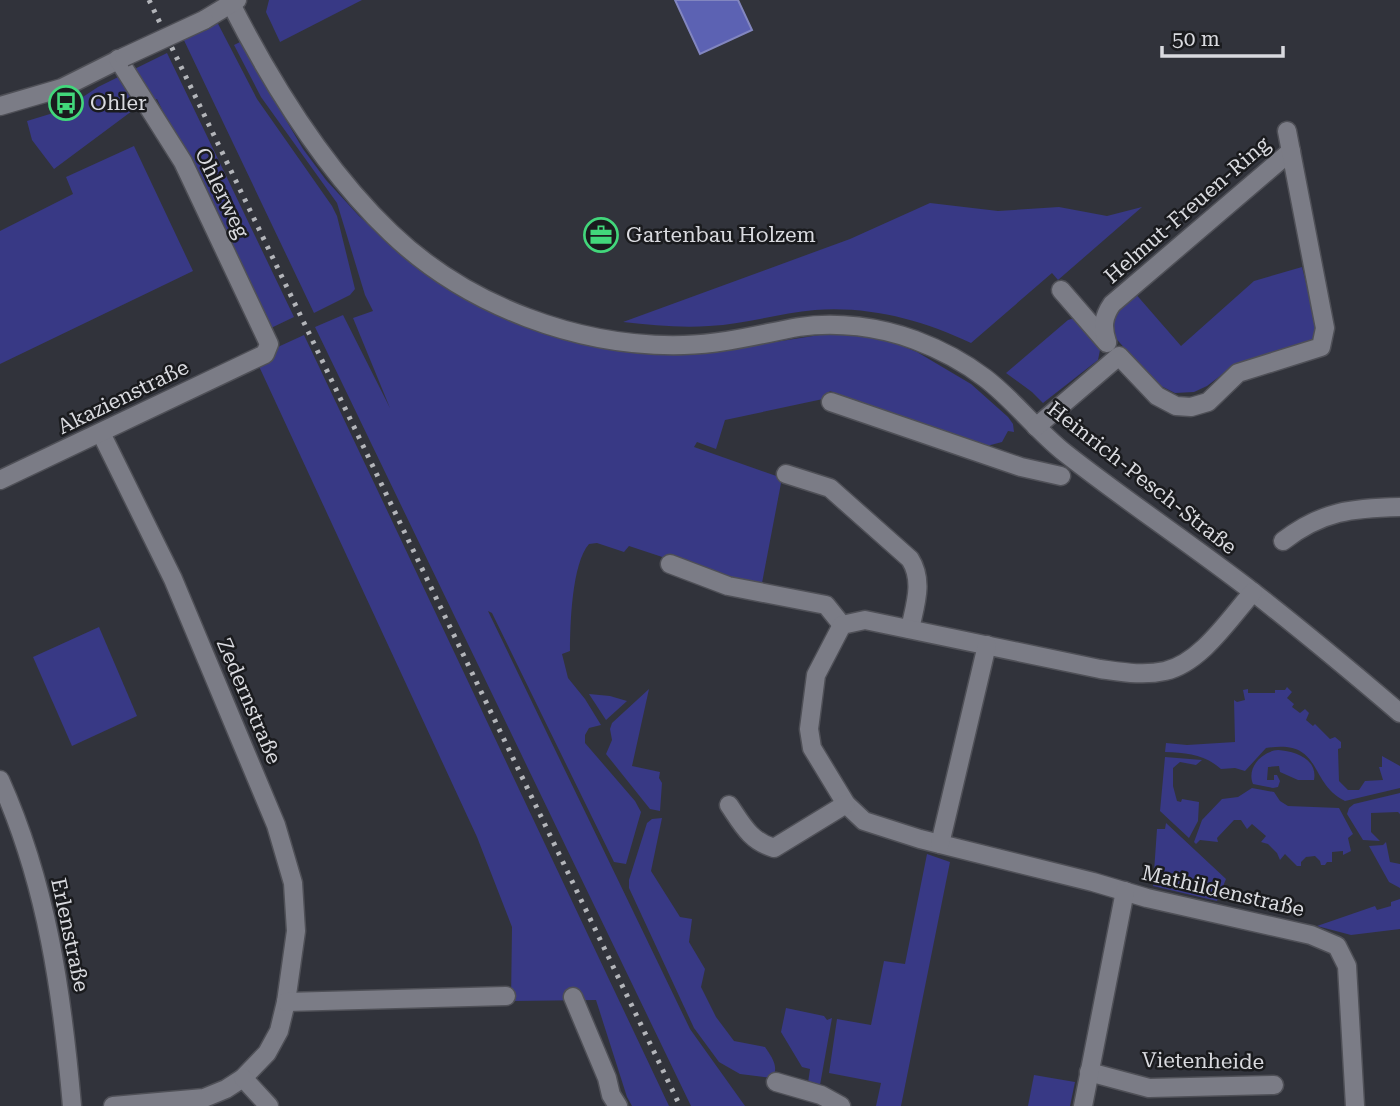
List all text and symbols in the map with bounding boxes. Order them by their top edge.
scale bar [1162,14,1283,58]
text: 50 m [1172,27,1220,51]
bus stop icon: Ohler [47,84,85,122]
place label: Ohler [90,91,147,115]
street label: Helmut-Freuen-Ring [1100,132,1274,288]
street label: Ohlerweg [190,144,254,242]
office icon: Gartenbau Holzem [582,216,620,254]
place label: Gartenbau Holzem [626,223,816,247]
street label: Akazienstraße [54,355,192,439]
street label: Heinrich-Pesch-Straße [1043,397,1241,559]
street label: Zedernstraße [212,634,286,768]
street label: Mathildenstraße [1139,861,1307,921]
street label: Erlenstraße [46,876,94,994]
street label: Vietenheide [1142,1048,1264,1074]

